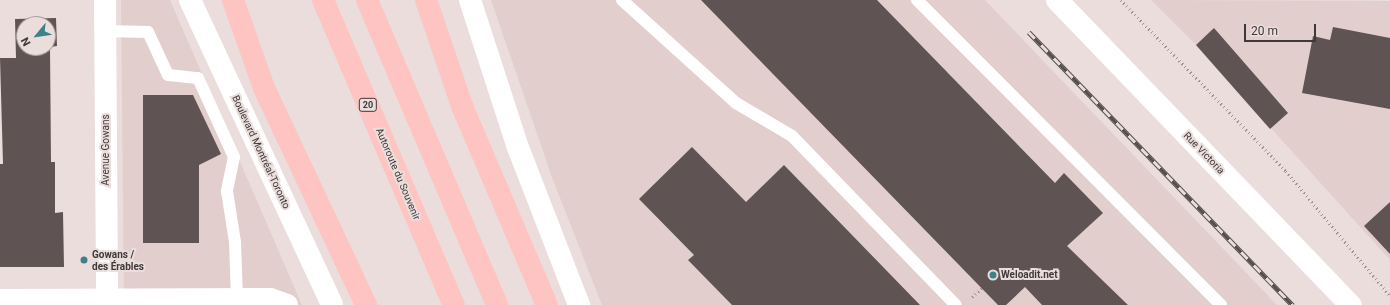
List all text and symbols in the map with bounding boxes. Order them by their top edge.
north arrow [16,16,56,56]
scale bar [1246,16,1318,42]
text: 20 m [1251,24,1278,38]
text: N [18,35,34,48]
street label: Boulevard Montréal-Toronto [229,93,293,211]
road number: 20 [358,98,378,112]
street label: Avenue Gowans [100,114,112,186]
street label: Autoroute du Souvenir [373,126,423,222]
street label: Rue Victoria [1181,130,1227,176]
place label: Gowans / des Érables [92,248,144,272]
marker: Gowans / des Érables [79,255,89,265]
place label: Weloadit.net [1001,269,1058,281]
marker: Weloadit.net [988,270,998,280]

